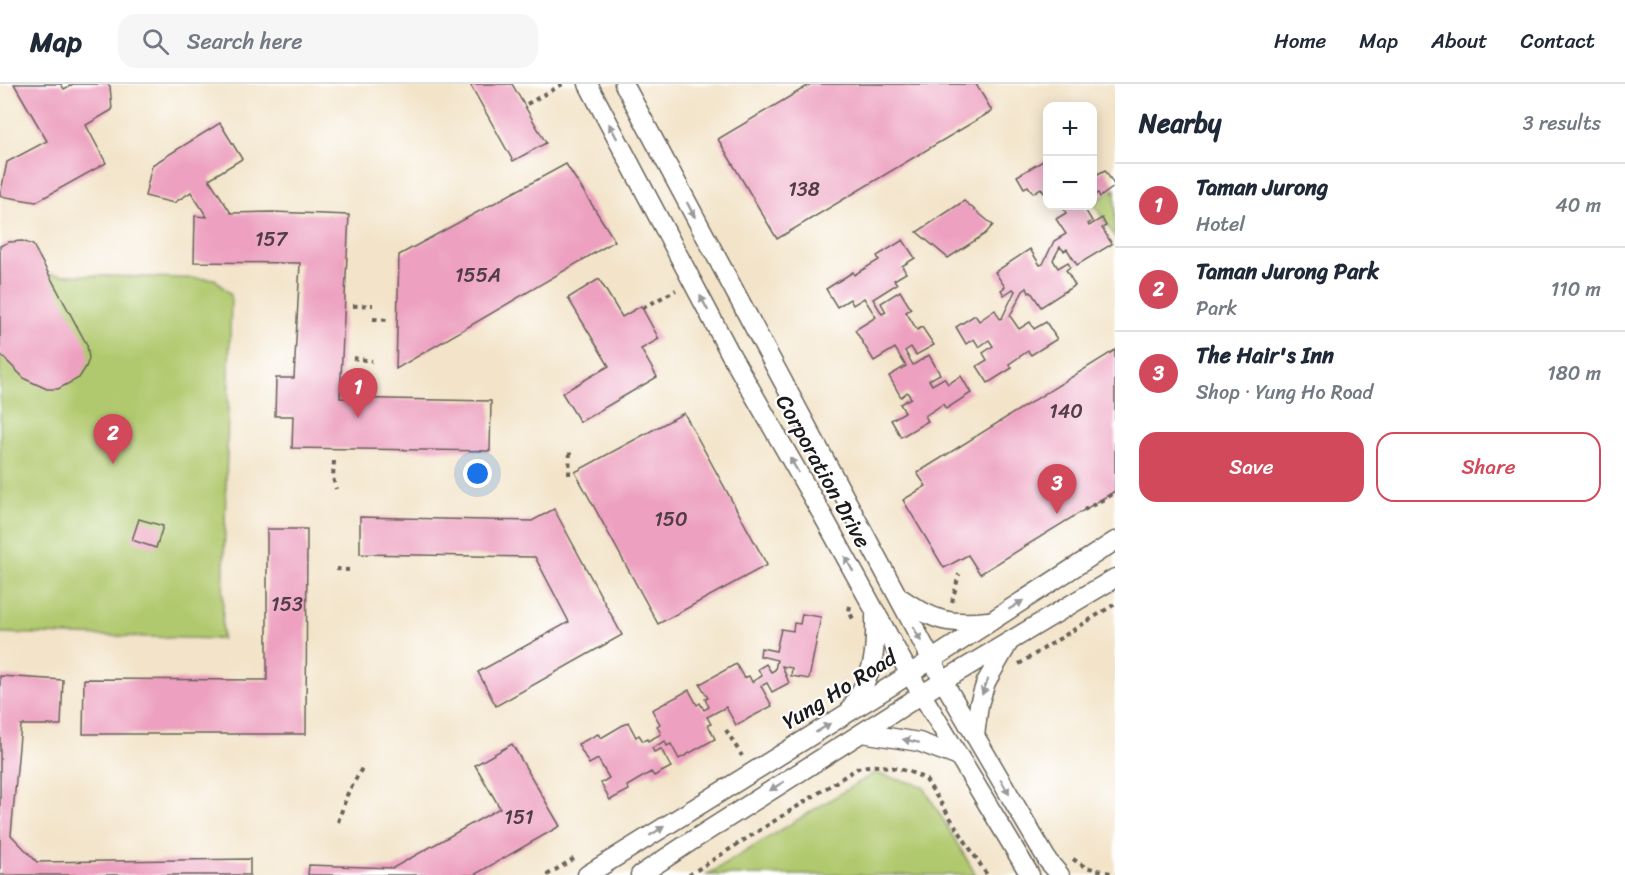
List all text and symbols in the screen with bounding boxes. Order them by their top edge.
search box [118,14,538,68]
text: Map [30,17,82,66]
text: Search here [187,22,303,61]
text: Home [1274,22,1326,60]
text: Map [1359,22,1398,60]
text: About [1431,22,1488,60]
text: Contact [1521,22,1595,60]
icon: search [139,25,172,58]
text: Nearby [1139,100,1221,146]
map controls [1043,102,1097,210]
button: + [1043,102,1097,156]
text: 3 results [1523,106,1601,141]
one-way arrow [608,122,618,139]
button: − [1043,156,1097,210]
text: Taman Jurong [1196,168,1328,207]
house number: 138 [788,172,820,207]
text: 1 [1154,188,1163,223]
text: 40 m [1555,188,1601,223]
one-way arrow [686,202,696,219]
text: Hotel [1196,207,1245,242]
house number: 157 [255,222,289,257]
text: Taman Jurong Park [1196,252,1379,291]
house number: 155A [455,258,501,293]
text: 2 [1153,272,1164,307]
text: 110 m [1551,272,1601,307]
text: Park [1196,291,1237,326]
one-way arrow [699,294,709,311]
text: The Hair's Inn [1196,336,1334,375]
text: 3 [1153,356,1164,391]
text: 180 m [1547,356,1601,391]
pin: 1 [338,368,378,418]
text: Shop · Yung Ho Road [1196,375,1373,410]
street label: Corporation Drive [765,387,882,555]
house number: 140 [1049,394,1083,429]
pin: 2 [94,414,132,464]
button: Save [1139,432,1364,502]
button: Share [1376,432,1601,502]
one-way arrow [789,457,800,473]
your location [463,459,492,488]
pin: 3 [1038,464,1076,514]
house number: 150 [654,502,688,537]
one-way arrow [844,555,854,572]
house number: 153 [271,587,303,622]
one-way arrow [1007,600,1024,611]
one-way arrow [912,626,922,643]
street label: Yung Ho Road [774,638,906,740]
one-way arrow [980,678,989,696]
one-way arrow [815,722,831,733]
one-way arrow [902,736,921,745]
one-way arrow [999,779,1010,795]
one-way arrow [769,781,785,792]
house number: 151 [504,800,534,835]
one-way arrow [649,825,665,836]

